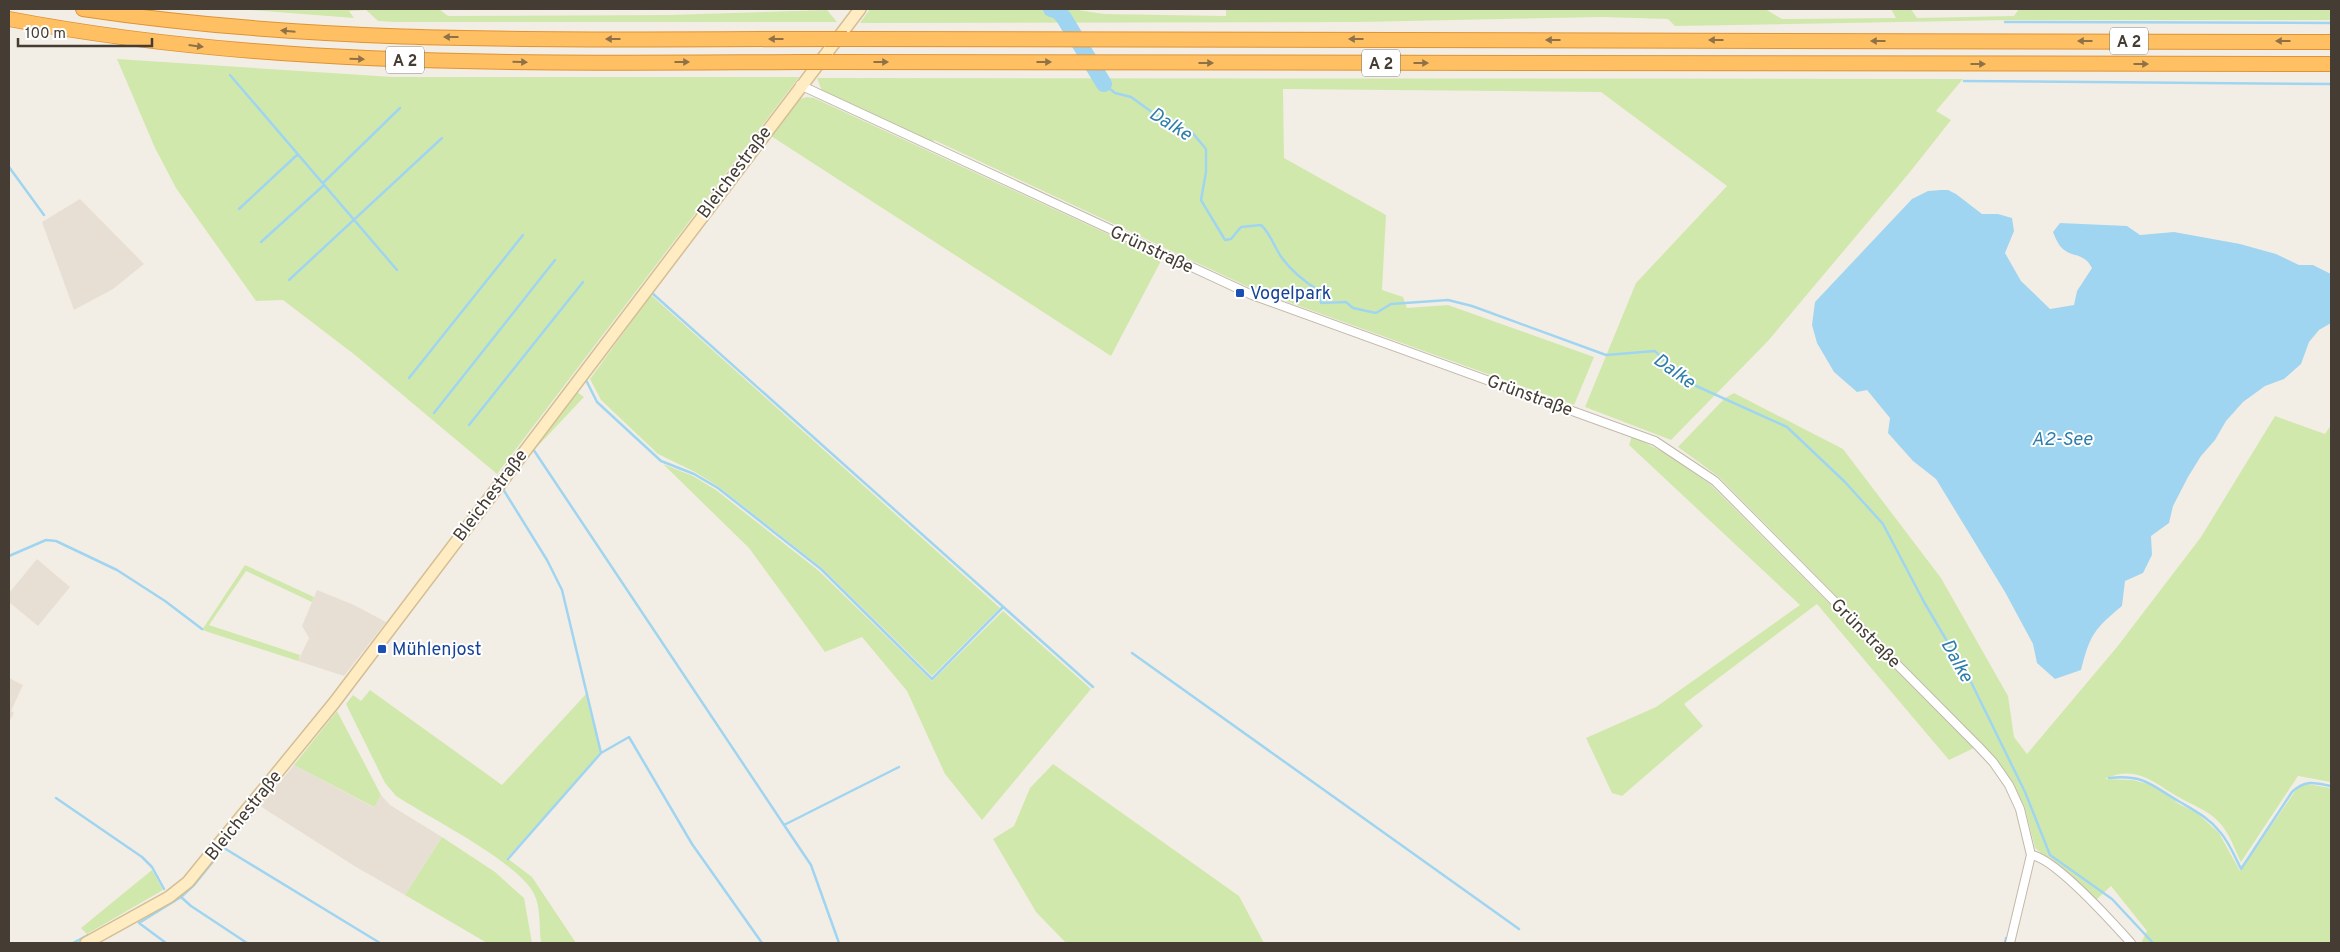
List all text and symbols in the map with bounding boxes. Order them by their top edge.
scale bar [18,15,151,47]
text: 100 m [25,25,66,44]
one-way arrow [280,27,296,35]
road number: A 2 [2110,27,2148,54]
one-way arrow [443,33,459,41]
one-way arrow [605,35,621,43]
one-way arrow [768,35,784,43]
one-way arrow [1348,35,1364,43]
one-way arrow [1545,36,1561,44]
one-way arrow [1708,36,1724,44]
one-way arrow [1870,37,1886,45]
one-way arrow [2077,37,2093,45]
one-way arrow [2274,37,2290,45]
one-way arrow [188,42,204,50]
road number: A 2 [386,46,424,74]
road number: A 2 [1362,49,1400,76]
one-way arrow [350,55,366,63]
one-way arrow [512,58,528,66]
one-way arrow [675,58,691,66]
one-way arrow [873,58,889,66]
one-way arrow [1036,58,1052,66]
one-way arrow [1198,59,1214,67]
one-way arrow [1413,59,1429,67]
one-way arrow [1970,60,1986,68]
one-way arrow [2133,60,2149,68]
water label: Dalke [1144,102,1196,147]
street label: Bleichestraße [693,122,777,224]
street label: Grünstraße [1106,221,1197,280]
place label: Vogelpark [1250,283,1331,306]
marker: Vogelpark [1234,287,1246,299]
water label: Dalke [1648,348,1700,395]
street label: Grünstraße [1483,370,1576,423]
water label: A2-See [2032,428,2093,452]
street label: Bleichestraße [449,445,533,547]
street label: Grünstraße [1825,594,1905,674]
water label: Dalke [1935,635,1978,687]
place label: Mühlenjost [392,639,482,662]
marker: Mühlenjost [376,643,388,655]
street label: Bleichestraße [201,766,288,866]

